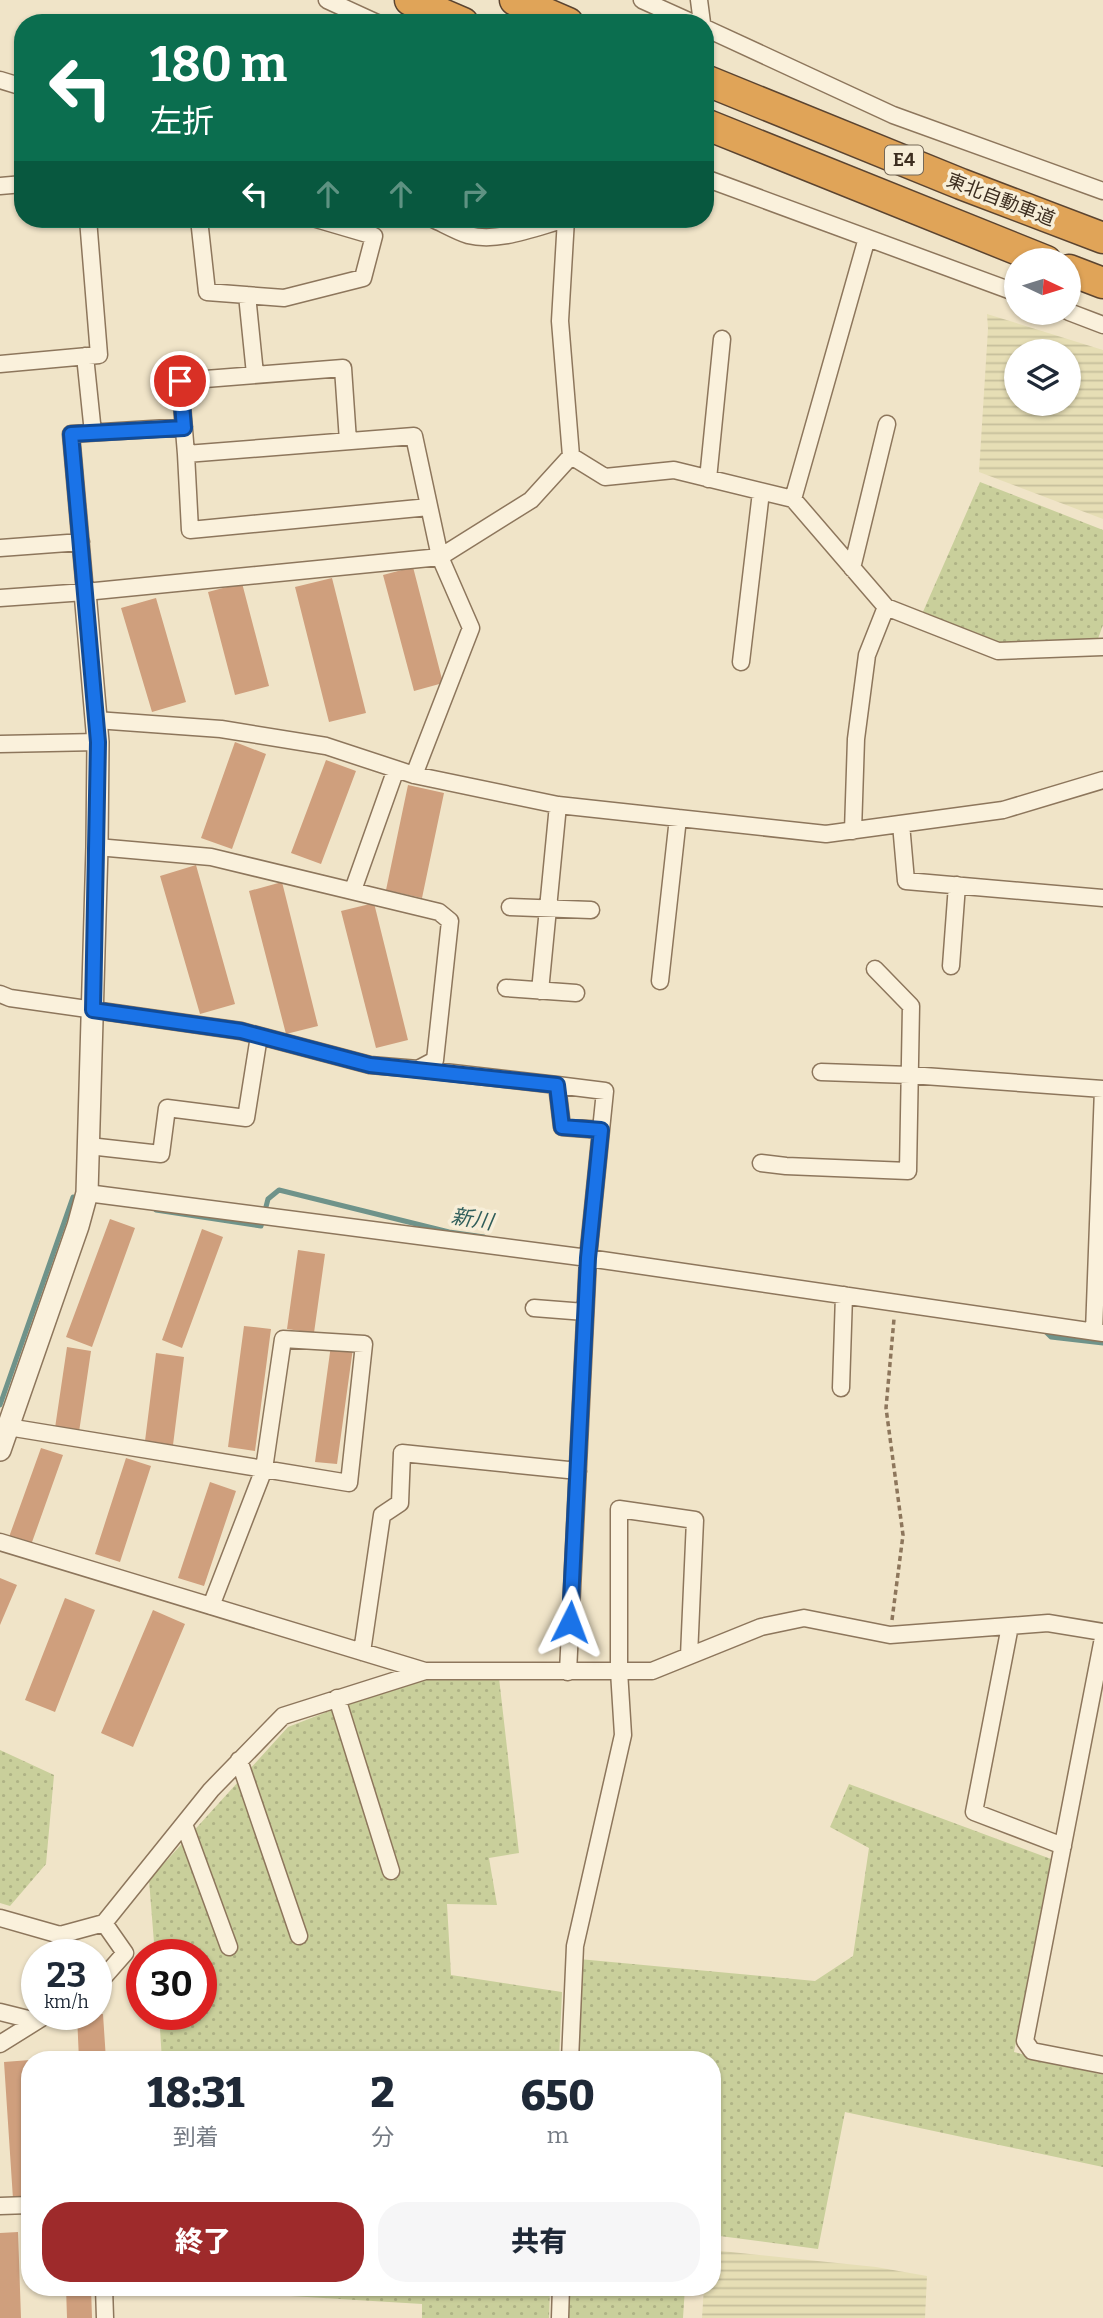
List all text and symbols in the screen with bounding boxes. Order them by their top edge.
text: 180 m [150,35,287,94]
icon: left [35,42,126,133]
text: 左折 [150,102,214,140]
road number: E4 [885,146,923,174]
street label: 東北自動車道 [943,168,1058,231]
icon: left [236,175,274,213]
icon: ahead [309,175,347,213]
icon: ahead [382,175,420,213]
icon: right [455,175,493,213]
north arrow [1004,248,1082,326]
map controls [1004,248,1081,416]
button: layers [1004,339,1081,416]
pin [150,351,210,411]
icon: arrive [161,362,199,400]
water label: 新川 [449,1203,497,1235]
position arrow [533,1585,607,1659]
speed limit sign: 30 [126,1939,217,2030]
text: 23 [47,1954,86,1996]
text: km/h [44,1991,89,2013]
text: 18:31 [147,2068,244,2118]
text: 2 [371,2068,395,2118]
text: 650 [521,2071,595,2121]
text: m [547,2121,569,2149]
text: 到着 [173,2123,219,2151]
text: 分 [371,2123,394,2151]
button: 終了 [42,2202,364,2282]
button: 共有 [378,2202,700,2282]

